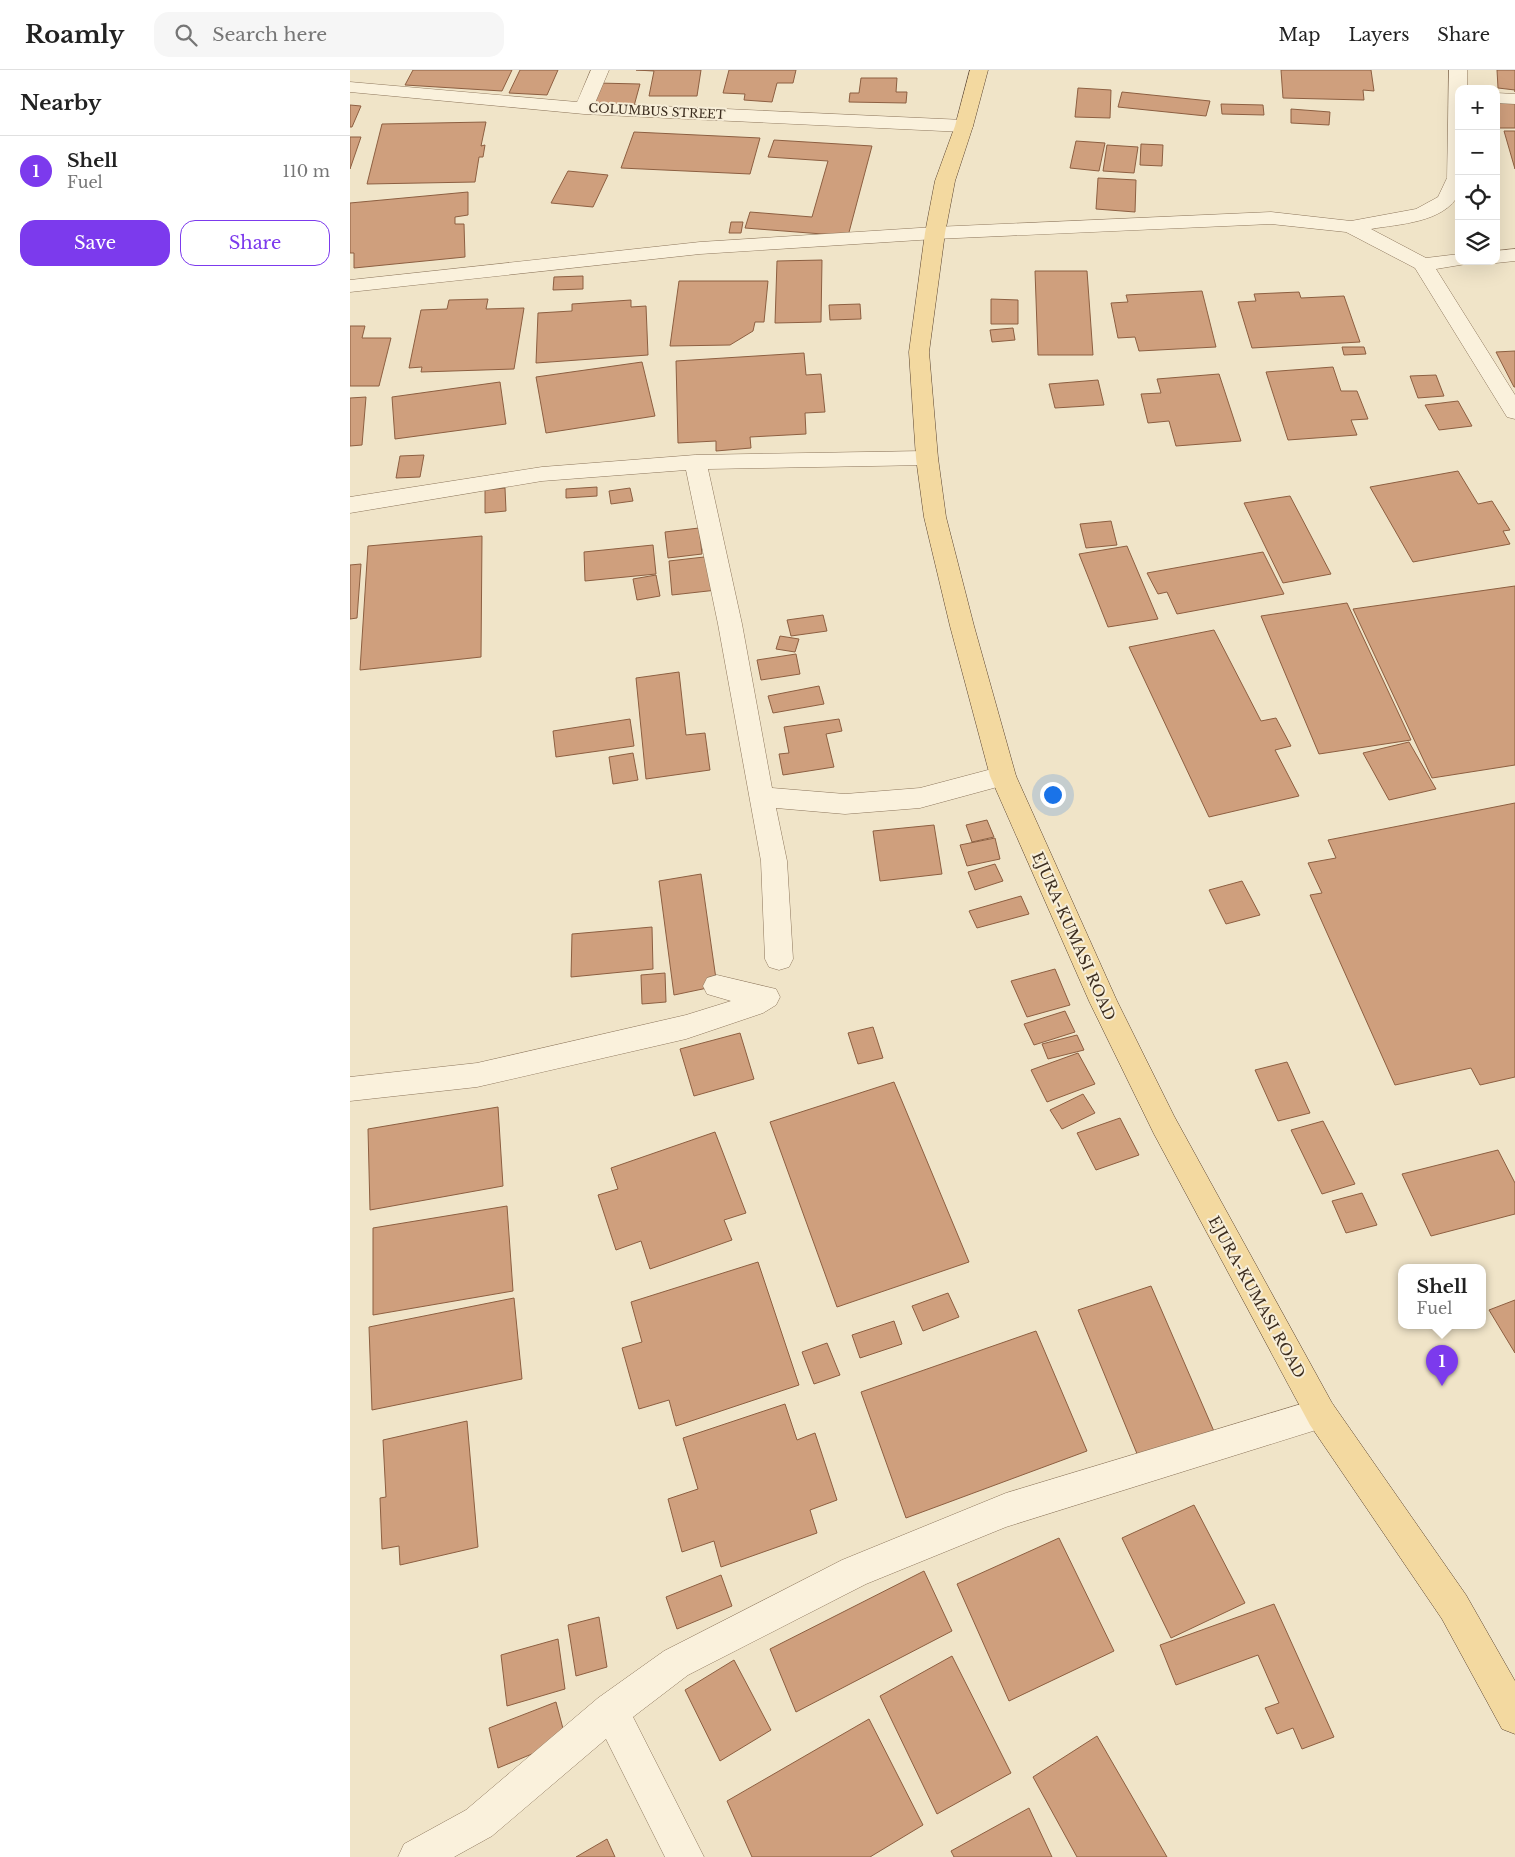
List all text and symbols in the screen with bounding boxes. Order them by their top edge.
search box [154,12,504,57]
text: Roamly [25,20,124,49]
icon: search [172,21,200,49]
text: Search here [212,23,327,46]
text: Map [1279,24,1320,46]
text: Layers [1348,24,1409,46]
text: Share [1437,24,1490,46]
map controls [1455,85,1500,265]
button: + [1455,85,1500,130]
text: Nearby [20,90,101,116]
street label: COLUMBUS STREET [588,100,726,122]
button: − [1455,130,1500,175]
text: Shell [67,149,118,172]
text: 1 [33,161,39,181]
text: 110 m [283,161,330,181]
text: Fuel [67,172,103,192]
button: locate [1455,175,1500,220]
button: Save [20,220,170,266]
button: Share [180,220,330,266]
button: layers [1455,220,1500,265]
your location [1040,782,1066,808]
street label: EJURA-KUMASI ROAD [1028,849,1120,1023]
street label: EJURA-KUMASI ROAD [1204,1213,1310,1381]
popup [1398,1264,1486,1329]
text: Shell [1417,1275,1467,1298]
text: Fuel [1417,1298,1452,1318]
pin: 1 [1426,1345,1458,1386]

